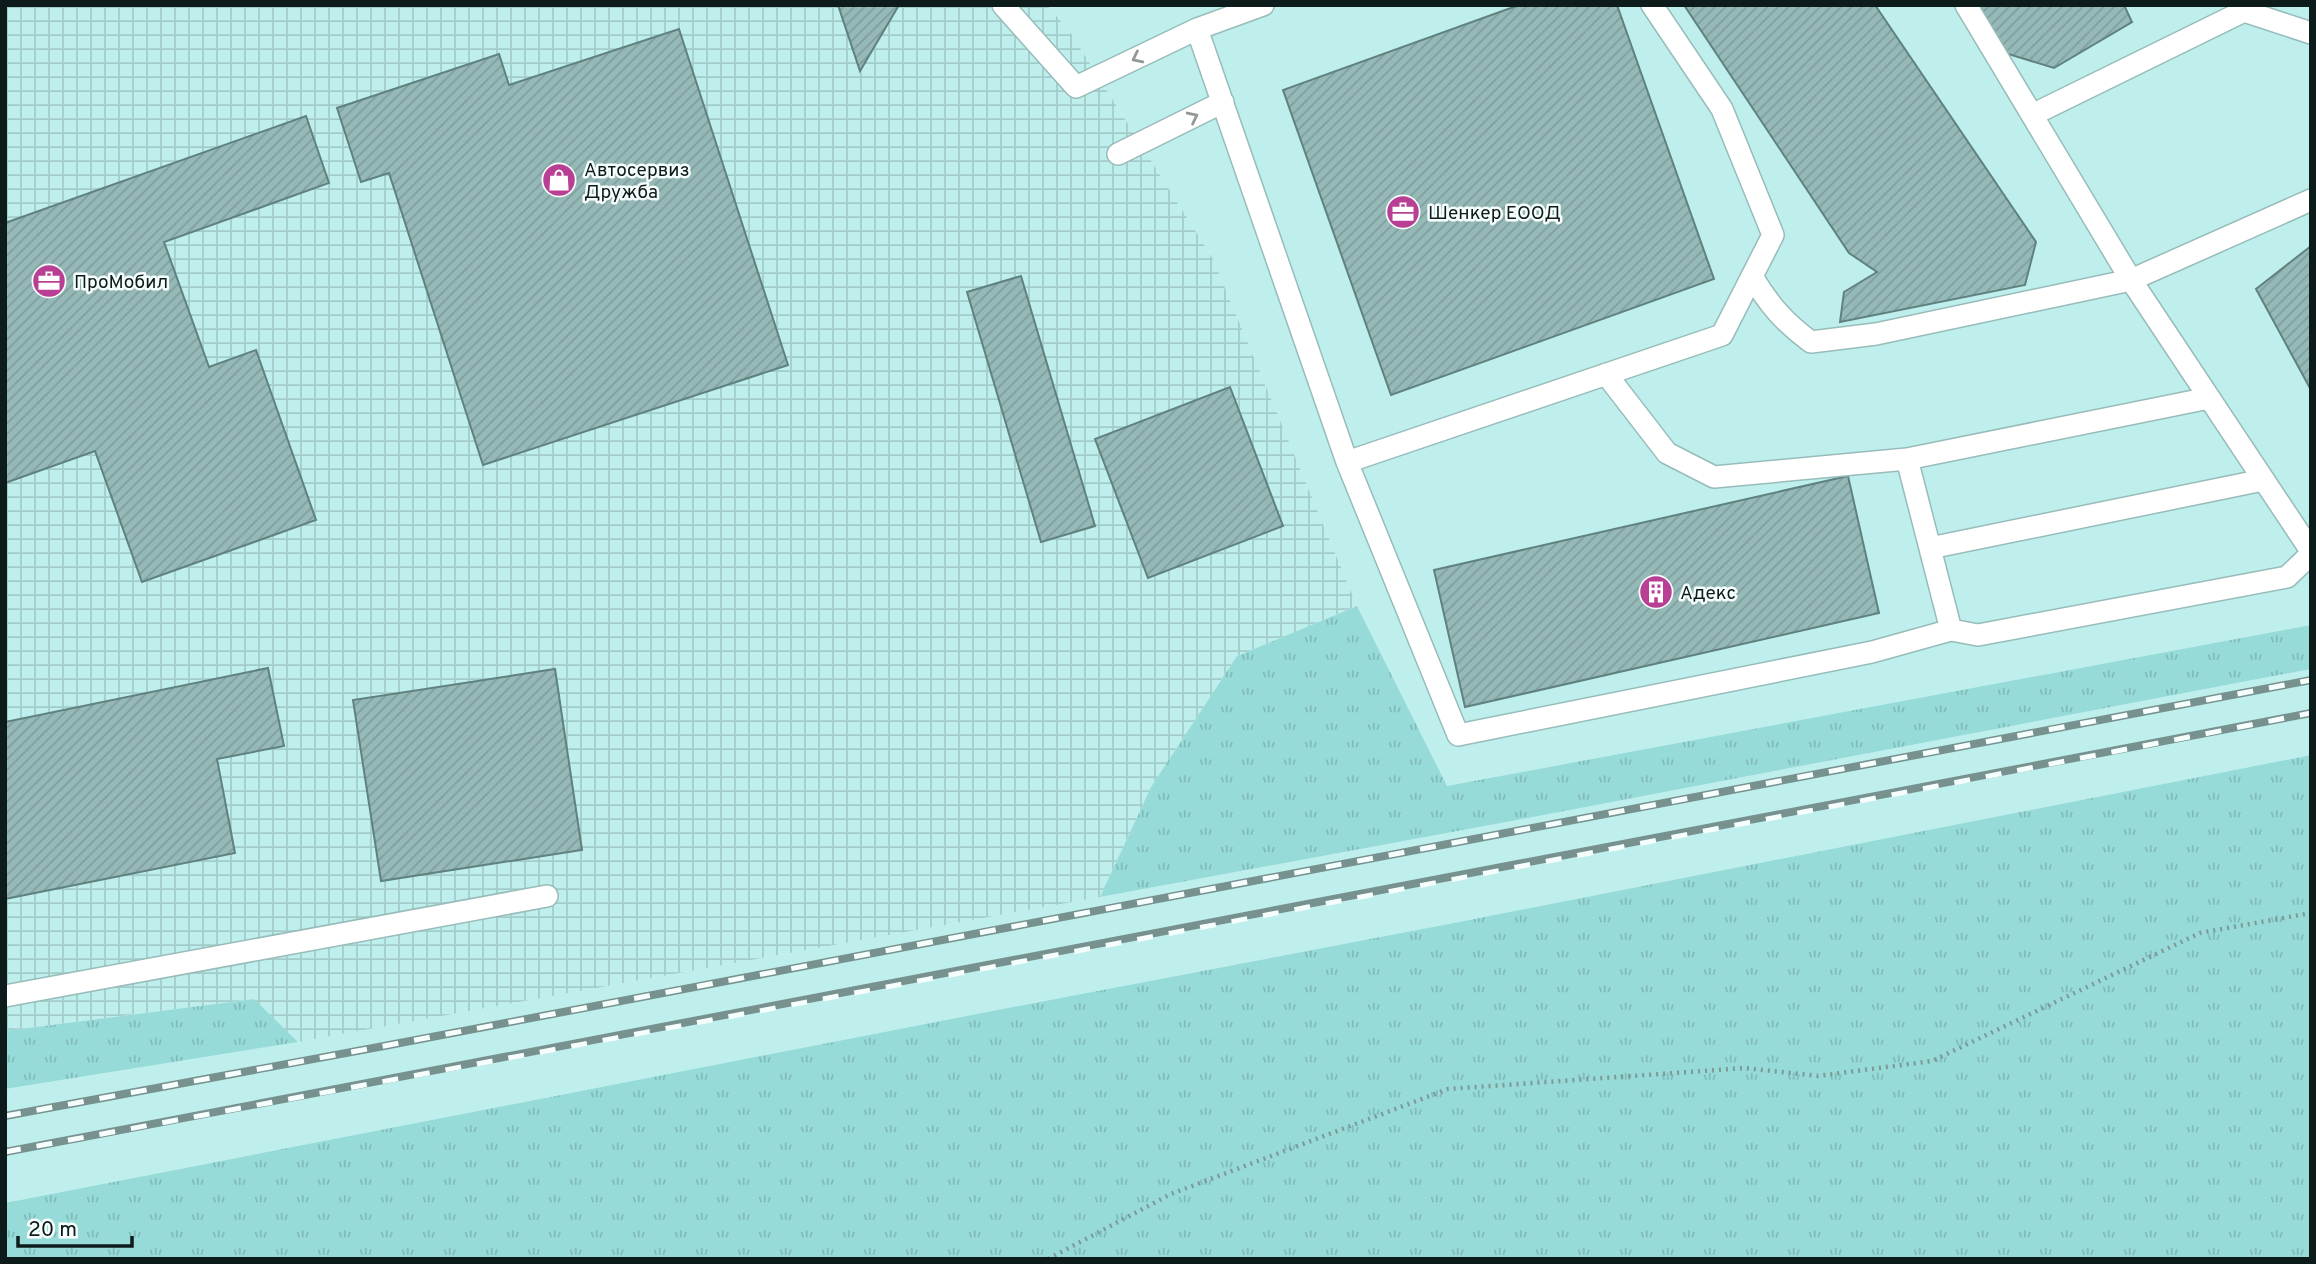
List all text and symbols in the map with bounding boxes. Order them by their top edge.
one-way arrow [1132,50,1144,64]
one-way arrow [1186,112,1198,126]
place label: Автосервиз Дружба [584,159,690,205]
shop icon: Автосервиз Дружба [540,161,578,199]
office icon: Шенкер ЕООД [1384,193,1422,231]
place label: Шенкер ЕООД [1428,202,1561,226]
office icon: ПроМобил [30,262,68,300]
place label: ПроМобил [74,271,168,295]
building icon: Адекс [1637,573,1675,611]
place label: Адекс [1680,582,1736,606]
scale bar [18,1204,131,1248]
text: 20 m [28,1217,77,1244]

